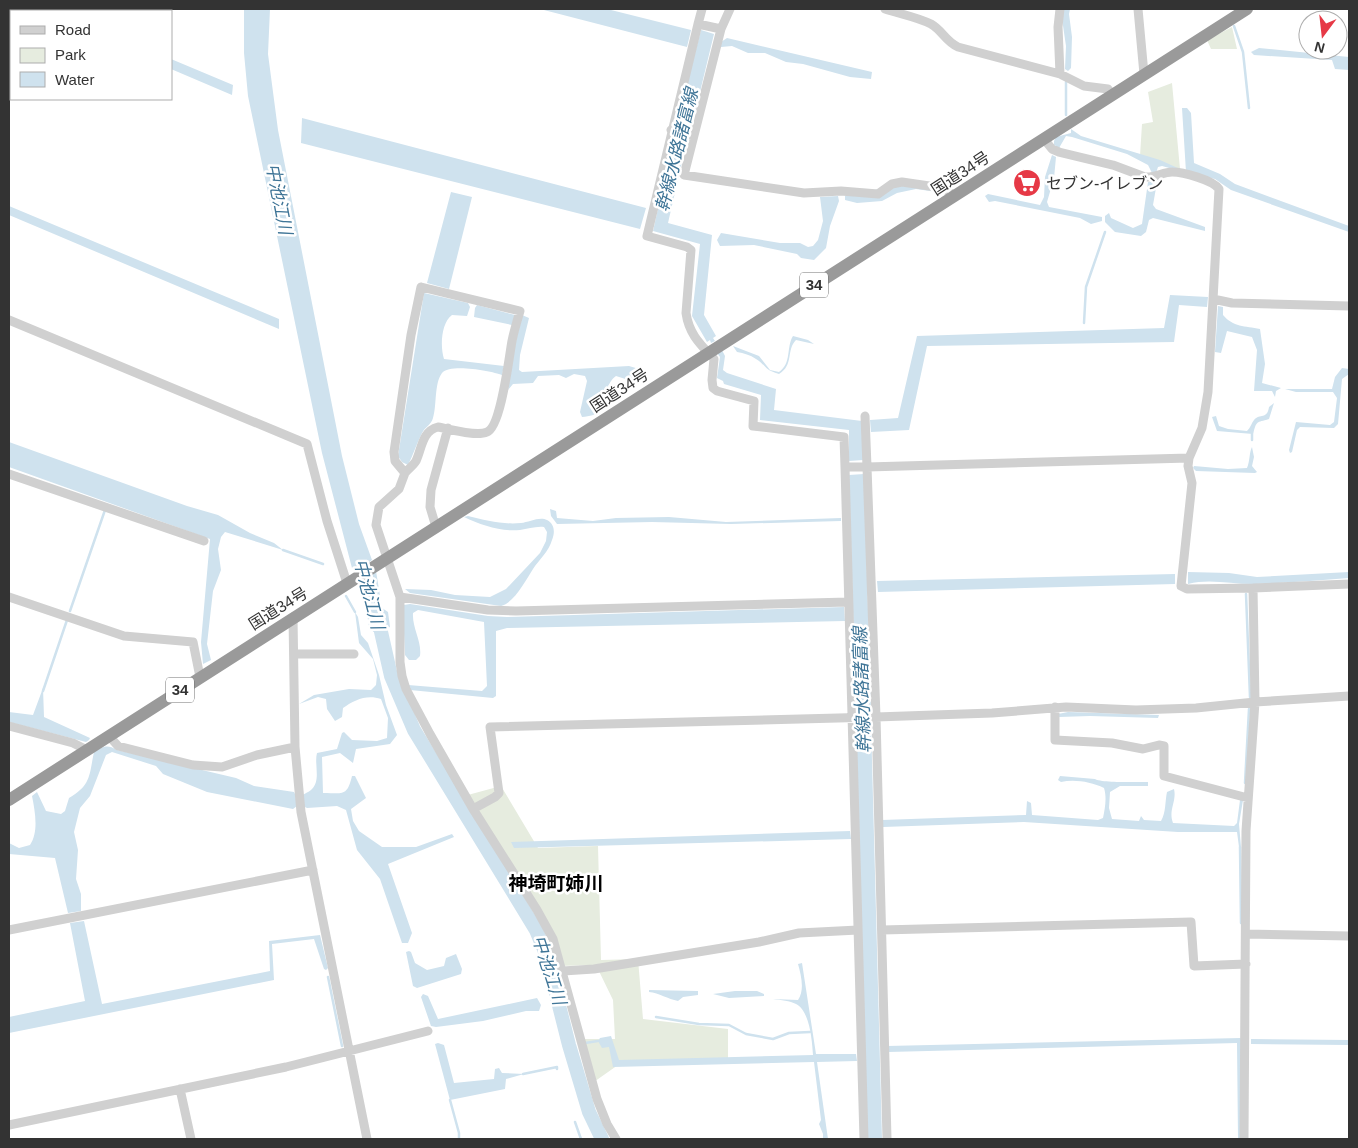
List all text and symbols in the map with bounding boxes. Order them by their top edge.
legend [10,10,172,100]
north arrow [1298,10,1348,60]
text: Road [55,21,91,38]
text: N [1313,39,1327,57]
text: Park [55,46,86,63]
text: Water [55,71,94,88]
water label: 幹線水路諸富線 [652,85,702,214]
street label: 国道34号 [928,148,992,198]
water label: 中池江川 [262,162,296,238]
supermarket icon: セブン-イレブン [1012,168,1042,198]
place label: セブン-イレブン [1046,175,1163,192]
road number: 34 [800,272,828,298]
street label: 国道34号 [587,365,651,415]
water label: 中池江川 [350,557,388,633]
street label: 国道34号 [246,584,311,633]
water label: 幹線水路諸富線 [850,625,874,753]
road number: 34 [166,678,194,702]
district label: 神埼町姉川 [508,873,604,894]
water label: 中池江川 [528,933,570,1009]

